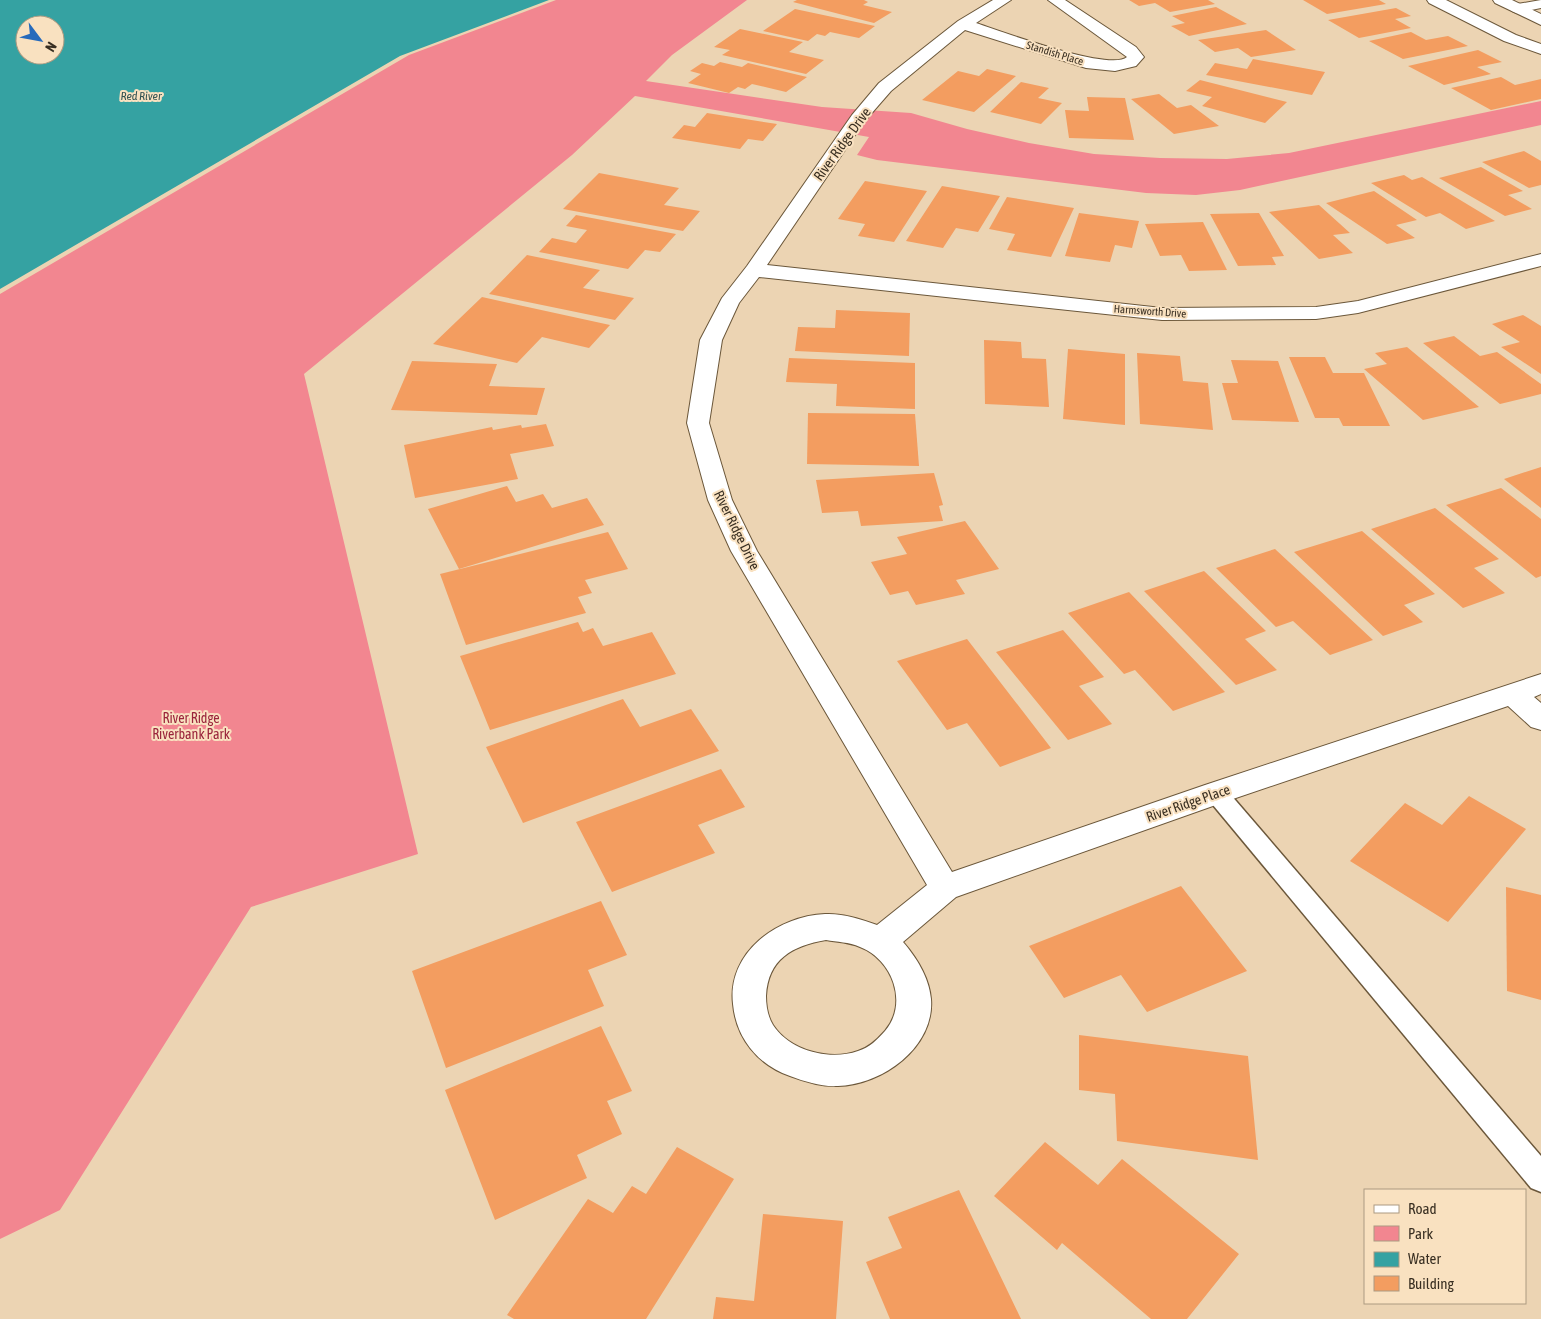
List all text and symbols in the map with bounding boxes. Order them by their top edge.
north arrow [15,15,65,65]
text: N [42,39,60,55]
street label: Standish Place [1025,39,1085,67]
water label: Red River [120,89,162,103]
street label: River Ridge Drive [810,104,874,184]
street label: Harmsworth Drive [1113,302,1187,320]
street label: River Ridge Drive [711,488,763,572]
park label: River Ridge Riverbank Park [152,710,230,742]
street label: River Ridge Place [1144,781,1232,825]
legend [1364,1189,1526,1304]
text: Road [1408,1200,1437,1217]
text: Park [1408,1225,1433,1242]
text: Water [1408,1250,1441,1267]
text: Building [1408,1275,1454,1292]

